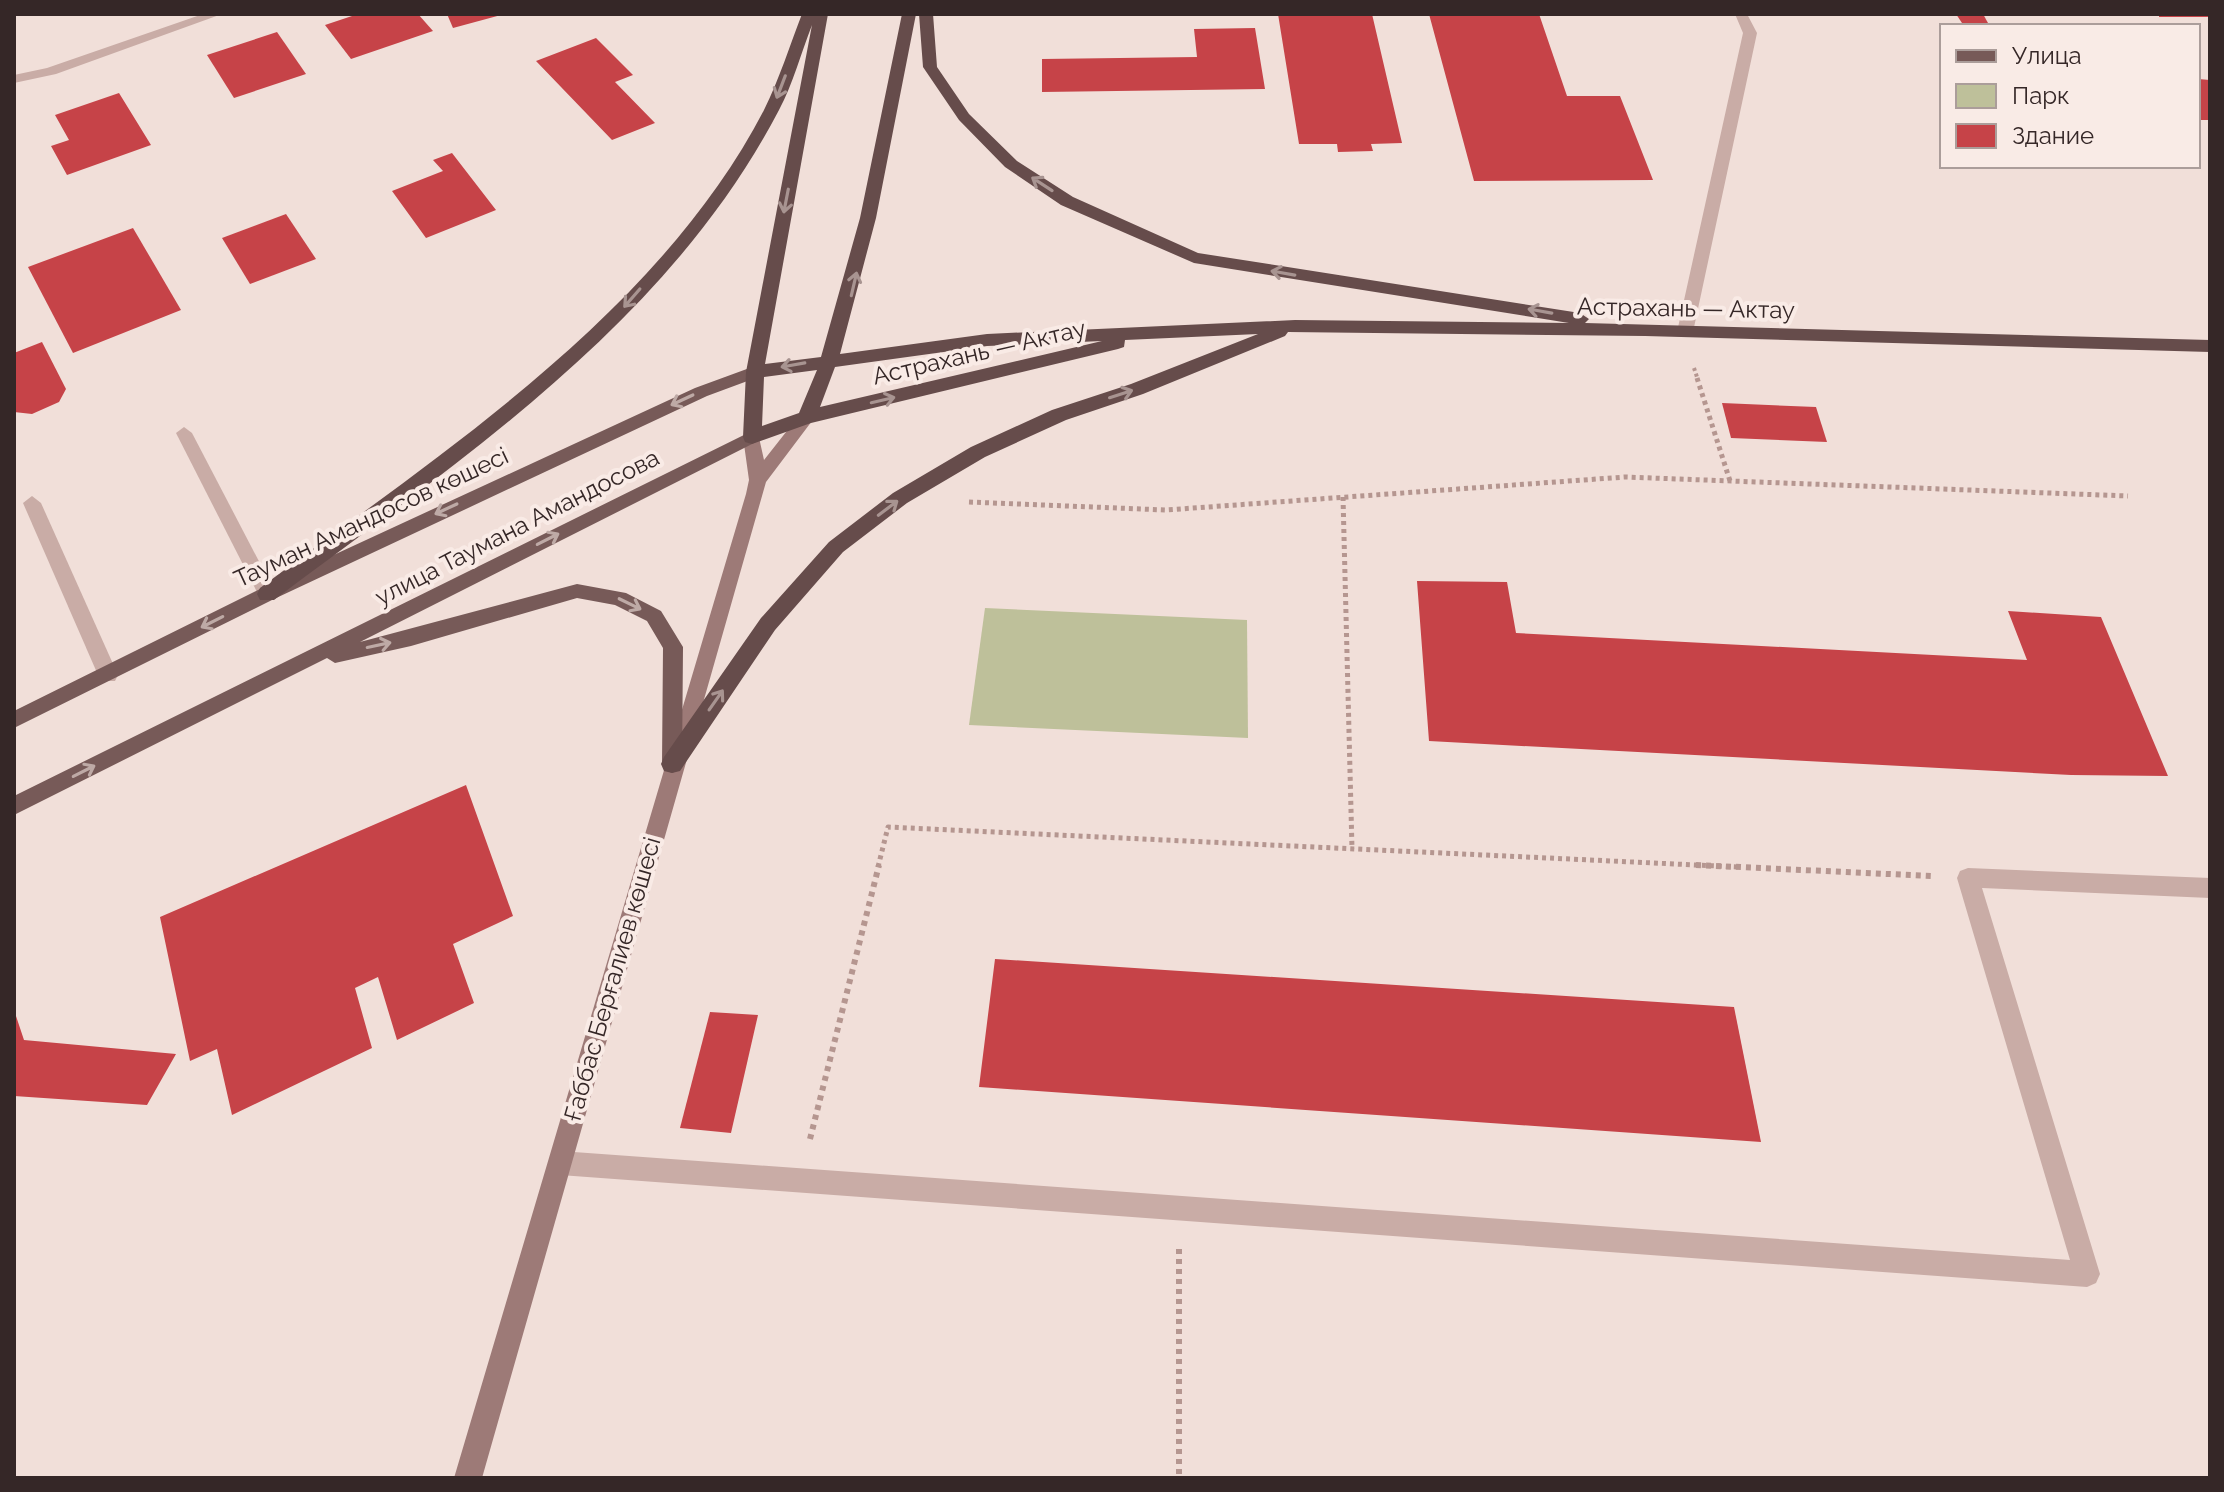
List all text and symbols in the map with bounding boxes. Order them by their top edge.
legend [1940,24,2200,168]
text: Улица [2012,41,2082,70]
one-way arrow [773,74,787,99]
text: Парк [2012,81,2070,110]
text: Здание [2012,121,2094,150]
one-way arrow [1031,176,1053,193]
one-way arrow [778,187,793,213]
one-way arrow [1271,264,1296,279]
one-way arrow [847,272,862,297]
one-way arrow [623,288,641,308]
street label: Астрахань — Актау [1577,292,1795,324]
one-way arrow [1528,303,1554,318]
street label: Астрахань — Актау [870,313,1088,391]
one-way arrow [781,359,807,374]
one-way arrow [1108,386,1133,401]
one-way arrow [870,392,896,407]
one-way arrow [670,394,695,409]
street label: Тауман Амандосов көшесі [229,441,513,593]
street label: улица Таумана Амандосова [370,443,664,611]
one-way arrow [877,499,898,516]
one-way arrow [434,502,458,517]
one-way arrow [536,530,560,546]
one-way arrow [618,597,642,612]
one-way arrow [200,614,224,630]
one-way arrow [366,637,392,652]
one-way arrow [708,689,724,712]
one-way arrow [71,763,95,779]
street label: Ғаббас Берғалиев көшесі [558,834,666,1124]

